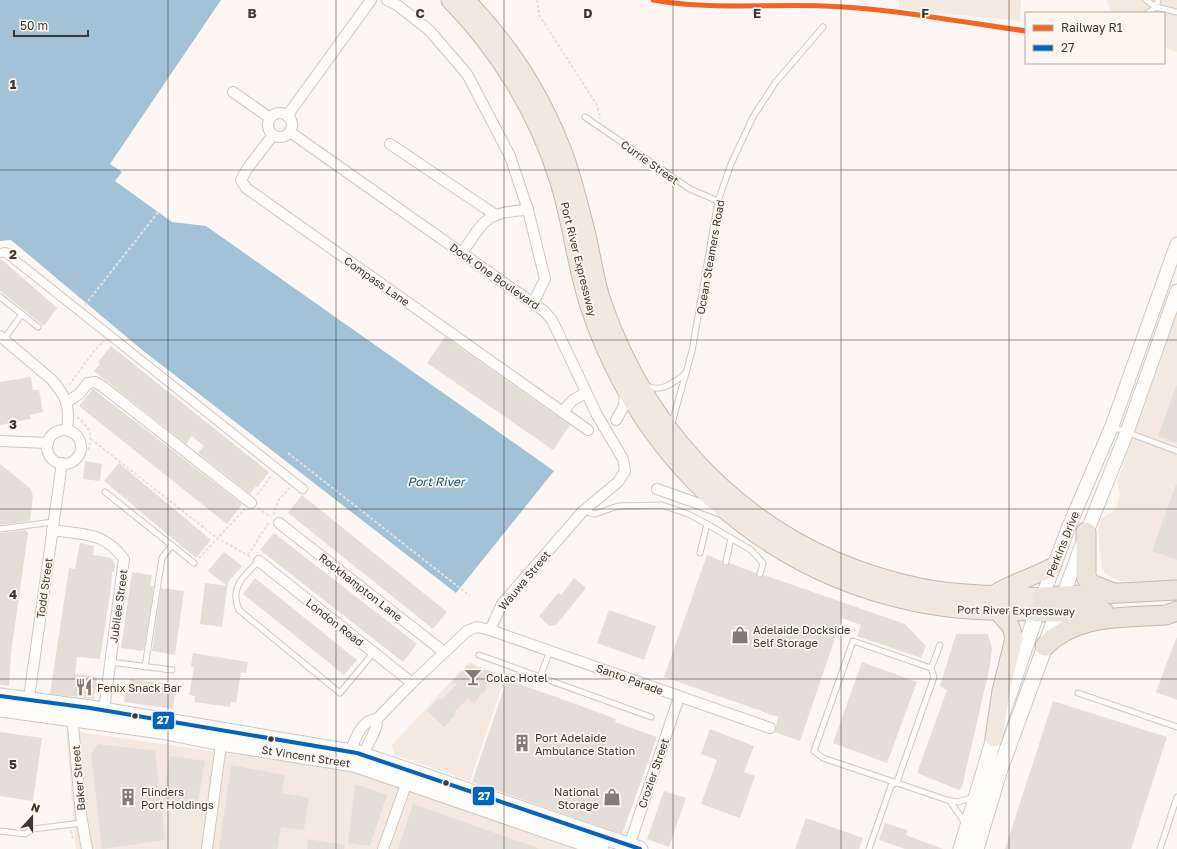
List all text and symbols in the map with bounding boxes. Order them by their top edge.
text: B [247,5,257,21]
text: C [415,5,425,21]
text: D [583,5,593,21]
text: E [753,5,761,21]
text: F [921,5,929,21]
scale bar [14,12,88,38]
legend [1025,12,1165,64]
text: 50 m [20,18,48,33]
text: Railway R1 [1061,20,1123,35]
text: 27 [1061,40,1074,55]
text: 1 [10,76,17,92]
street label: Currie Street [619,137,681,187]
street label: Ocean Steamers Road [694,199,726,315]
street label: Port River Expressway [558,200,600,318]
street label: Dock One Boulevard [448,240,542,312]
text: 2 [9,246,17,262]
street label: Compass Lane [342,254,412,308]
text: 3 [9,416,17,432]
water label: Port River [407,474,467,489]
street label: Perkins Drive [1043,509,1081,579]
street label: Wauwa Street [495,548,553,612]
street label: Rockhampton Lane [317,551,405,623]
street label: Todd Street [33,557,55,619]
street label: Jubilee Street [106,568,130,644]
text: 4 [9,586,17,602]
street label: London Road [304,596,366,648]
street label: Port River Expressway [957,602,1075,618]
place label: Adelaide Dockside Self Storage [753,623,850,649]
shop icon: Adelaide Dockside Self Storage [730,625,750,645]
street label: Santo Parade [595,661,665,697]
bar icon: Colac Hotel [463,667,483,687]
place label: Colac Hotel [486,671,548,684]
restaurant icon: Fenix Snack Bar [74,677,94,697]
place label: Fenix Snack Bar [97,681,182,694]
unlabelled marker [130,711,140,721]
line badge: 27 [152,711,175,730]
text: 27 [157,713,169,726]
place label: Port Adelaide Ambulance Station [535,731,635,757]
building icon: Port Adelaide Ambulance Station [512,733,532,753]
unlabelled marker [266,734,276,744]
street label: Crozier Street [635,736,671,810]
street label: St Vincent Street [261,743,351,769]
street label: Baker Street [69,745,87,811]
text: 5 [9,756,17,772]
unlabelled marker [441,778,451,788]
place label: Flinders Port Holdings [141,785,214,811]
place label: National Storage [554,785,599,811]
line badge: 27 [472,786,495,806]
building icon: Flinders Port Holdings [118,787,138,807]
shop icon: National Storage [602,787,622,807]
text: 27 [478,789,490,802]
north arrow [12,797,52,837]
text: N [30,800,42,815]

